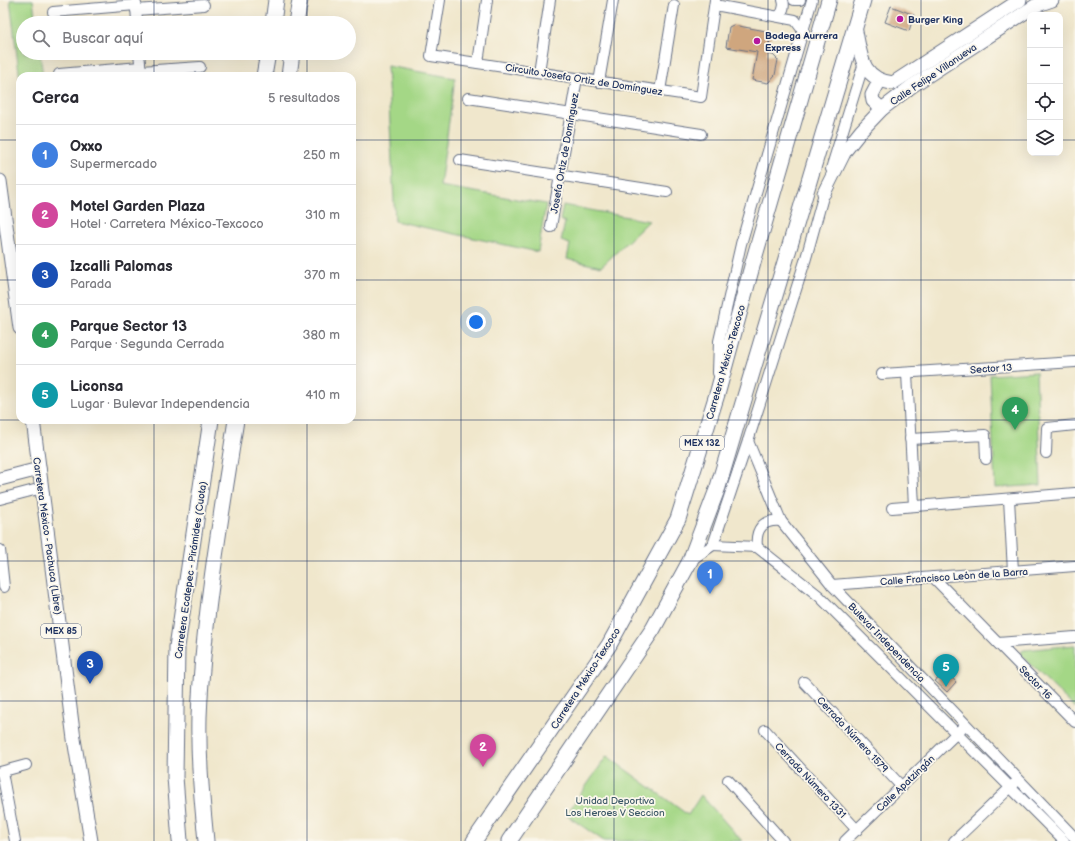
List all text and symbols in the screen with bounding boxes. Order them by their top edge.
map controls [1027,12,1063,156]
button: + [1027,12,1063,48]
marker: Burger King [895,14,905,24]
place label: Burger King [908,14,963,26]
search box [16,16,356,60]
icon: search [30,27,52,49]
text: Buscar aquí [62,29,143,48]
place label: Bodega Aurrera Express [765,30,838,54]
marker: Bodega Aurrera Express [752,36,762,46]
street label: Calle Felipe Villanueva [888,41,979,108]
button: − [1027,48,1063,84]
street label: Circuito Josefa Ortiz de Domínguez [504,62,664,98]
button: locate [1027,84,1063,120]
text: Cerca [32,88,79,108]
text: 5 resultados [268,90,340,106]
street label: Josefa Ortiz de Domínguez [548,92,582,214]
button: layers [1027,120,1063,156]
text: Oxxo [70,137,103,156]
text: 1 [42,147,48,163]
text: 250 m [303,147,340,163]
text: Supermercado [70,156,157,172]
text: Motel Garden Plaza [70,197,205,216]
text: 2 [41,207,49,223]
text: 310 m [305,207,340,223]
text: Hotel · Carretera México-Texcoco [70,216,264,232]
text: Izcalli Palomas [70,257,173,276]
text: 3 [41,267,49,283]
text: 370 m [304,267,340,283]
text: Parada [70,276,112,292]
street label: Carretera México-Texcoco [704,303,748,421]
your location [466,312,486,332]
text: Parque Sector 13 [70,317,187,336]
text: 4 [41,327,49,343]
text: 380 m [303,327,340,343]
text: Parque · Segunda Cerrada [70,336,224,352]
street label: Sector 13 [970,362,1012,376]
text: Liconsa [70,377,123,396]
text: 5 [41,387,49,403]
text: 410 m [305,387,340,403]
text: Lugar · Bulevar Independencia [70,396,250,412]
pin: 4 [1002,397,1028,430]
road number: MEX 132 [680,436,724,450]
street label: Carretera México - Pachuca (Libre) [30,457,64,616]
street label: Carretera Ecatepec - Pirámides (Cuota) [173,480,209,660]
pin: 1 [697,561,723,594]
street label: Calle Francisco León de la Barra [880,566,1029,588]
street label: Bulevar Independencia [845,601,927,685]
road number: MEX 85 [41,624,81,638]
street label: Carretera México-Texcoco [548,625,623,732]
pin: 3 [77,651,103,684]
pin: 5 [933,654,959,687]
street label: Sector 16 [1016,663,1054,702]
street label: Cerrada Número 1579 [814,694,891,775]
pin: 2 [470,734,496,767]
street label: Cerrada Número 1331 [772,740,848,821]
street label: Calle Apatzingán [874,753,938,815]
park label: Unidad Deportiva Los Heroes V Seccion [565,795,665,819]

